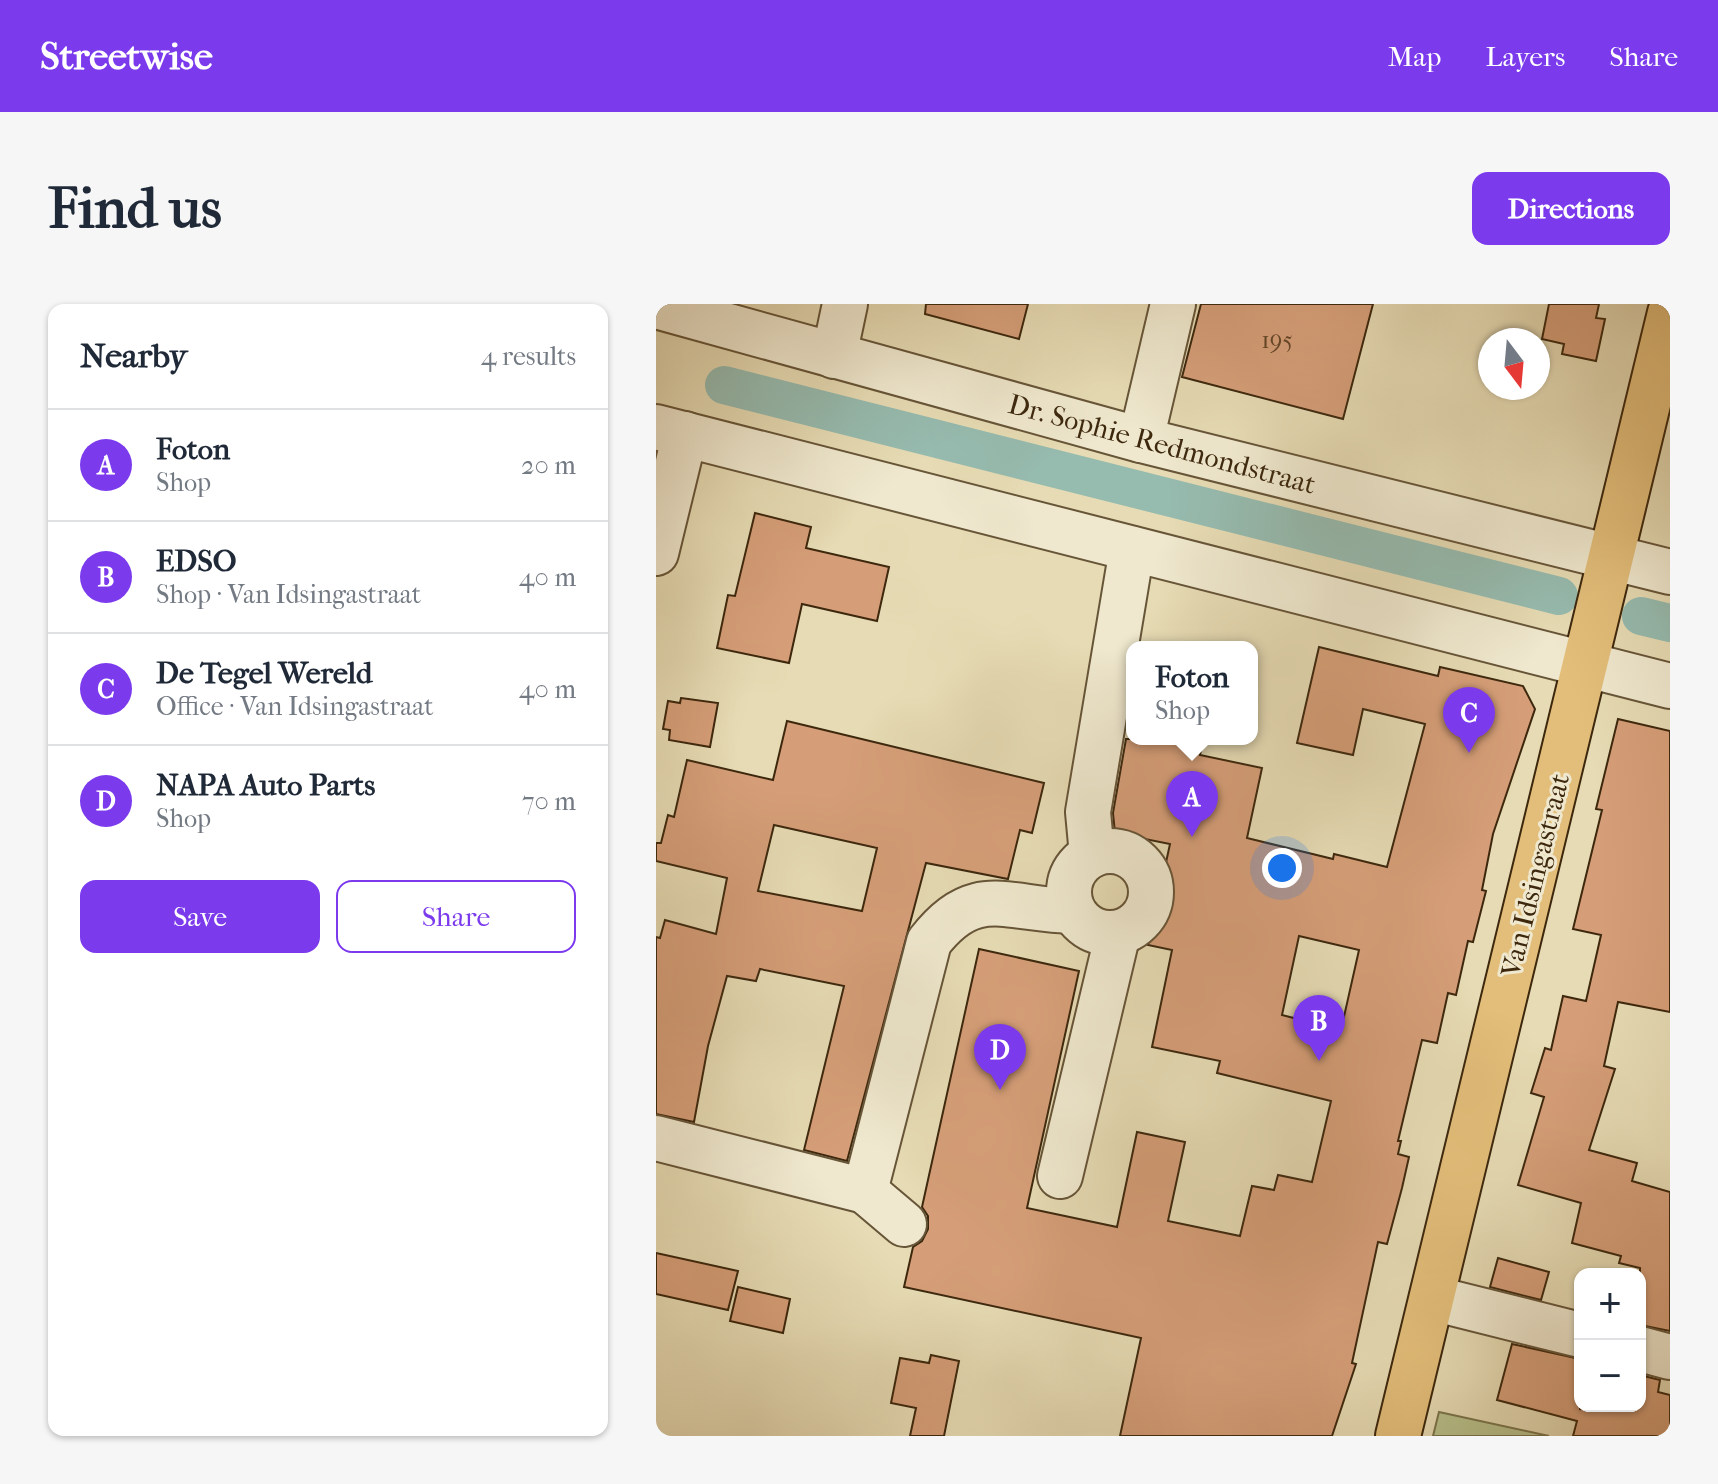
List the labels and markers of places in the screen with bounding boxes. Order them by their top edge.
pin: C [1443,687,1495,753]
pin: A [1166,771,1218,837]
pin: B [1293,995,1345,1061]
pin: D [974,1024,1026,1090]

